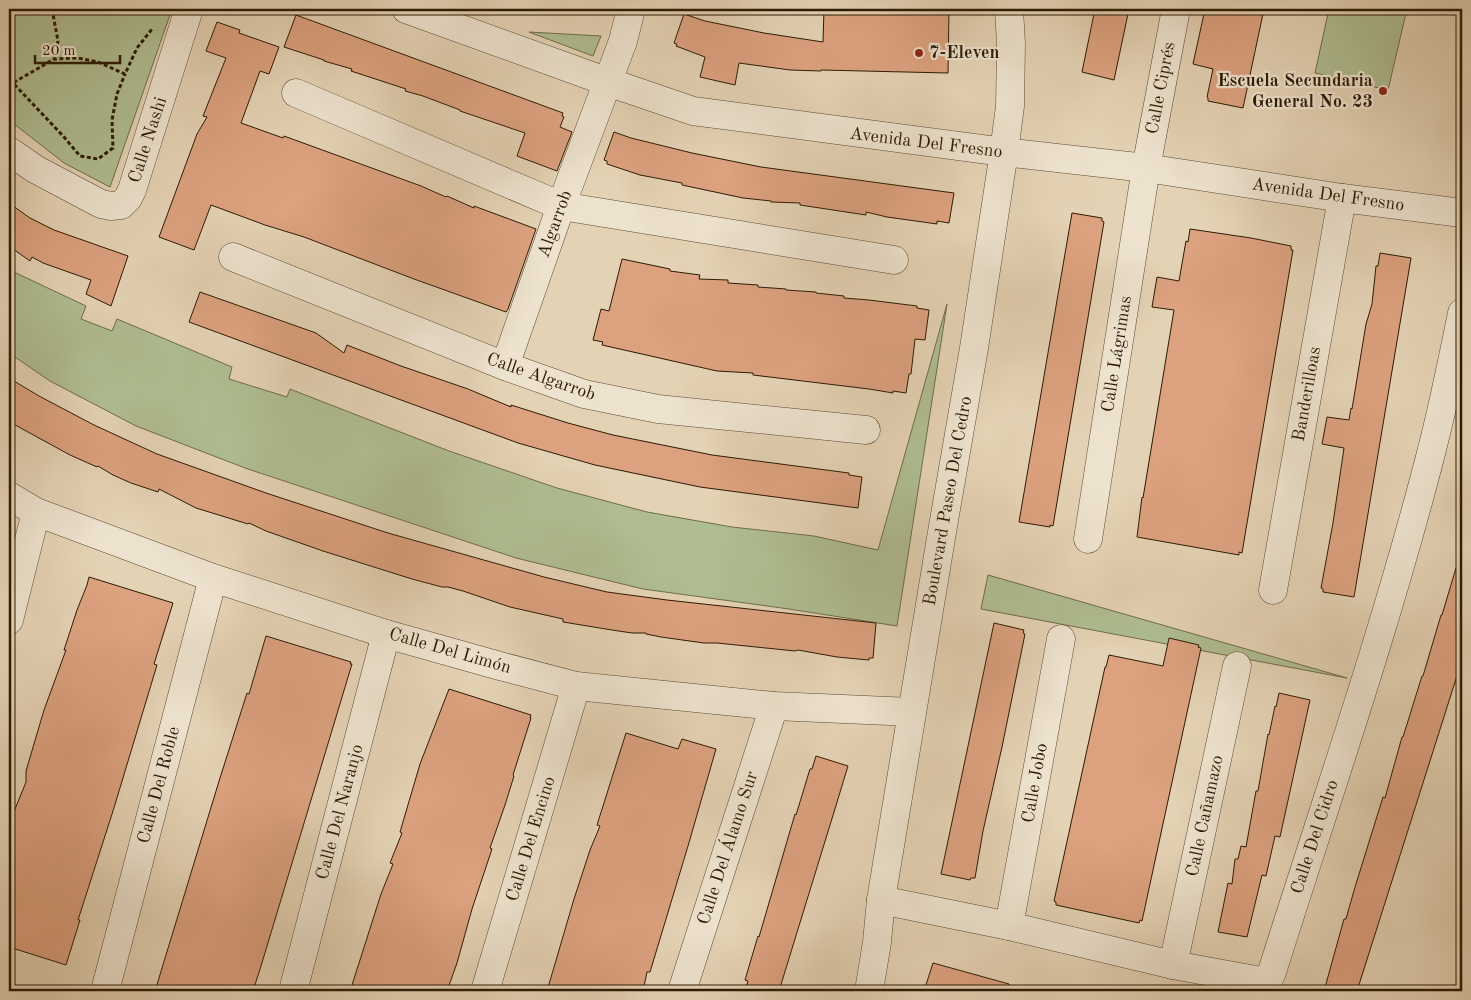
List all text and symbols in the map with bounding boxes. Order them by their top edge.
scale bar [35,32,120,64]
street label: Calle Ciprés [1143,40,1179,136]
text: 20 m [42,44,76,59]
place label: 7-Eleven [929,44,1000,62]
marker: 7-Eleven [913,47,925,59]
place label: Escuela Secundaria General No. 23 [1217,72,1373,111]
marker: Escuela Secundaria General No. 23 [1377,85,1389,97]
street label: Calle Nashi [126,95,170,185]
street label: Avenida Del Fresno [848,125,1004,161]
street label: Avenida Del Fresno [1251,175,1406,215]
street label: Algarrob [535,188,575,260]
street label: Calle Lágrimas [1099,294,1135,414]
street label: Banderilloas [1290,345,1324,443]
street label: Calle Algarrob [484,350,598,404]
street label: Boulevard Paseo Del Cedro [921,395,975,607]
street label: Calle Del Limón [387,625,513,677]
street label: Calle Del Roble [135,725,183,845]
street label: Calle Del Naranjo [313,742,367,882]
street label: Calle Jobo [1019,742,1051,824]
street label: Calle Cañamazo [1183,754,1227,878]
street label: Calle Del Álamo Sur [691,767,761,927]
street label: Calle Del Encino [503,774,559,904]
street label: Calle Del Cidro [1288,778,1342,896]

